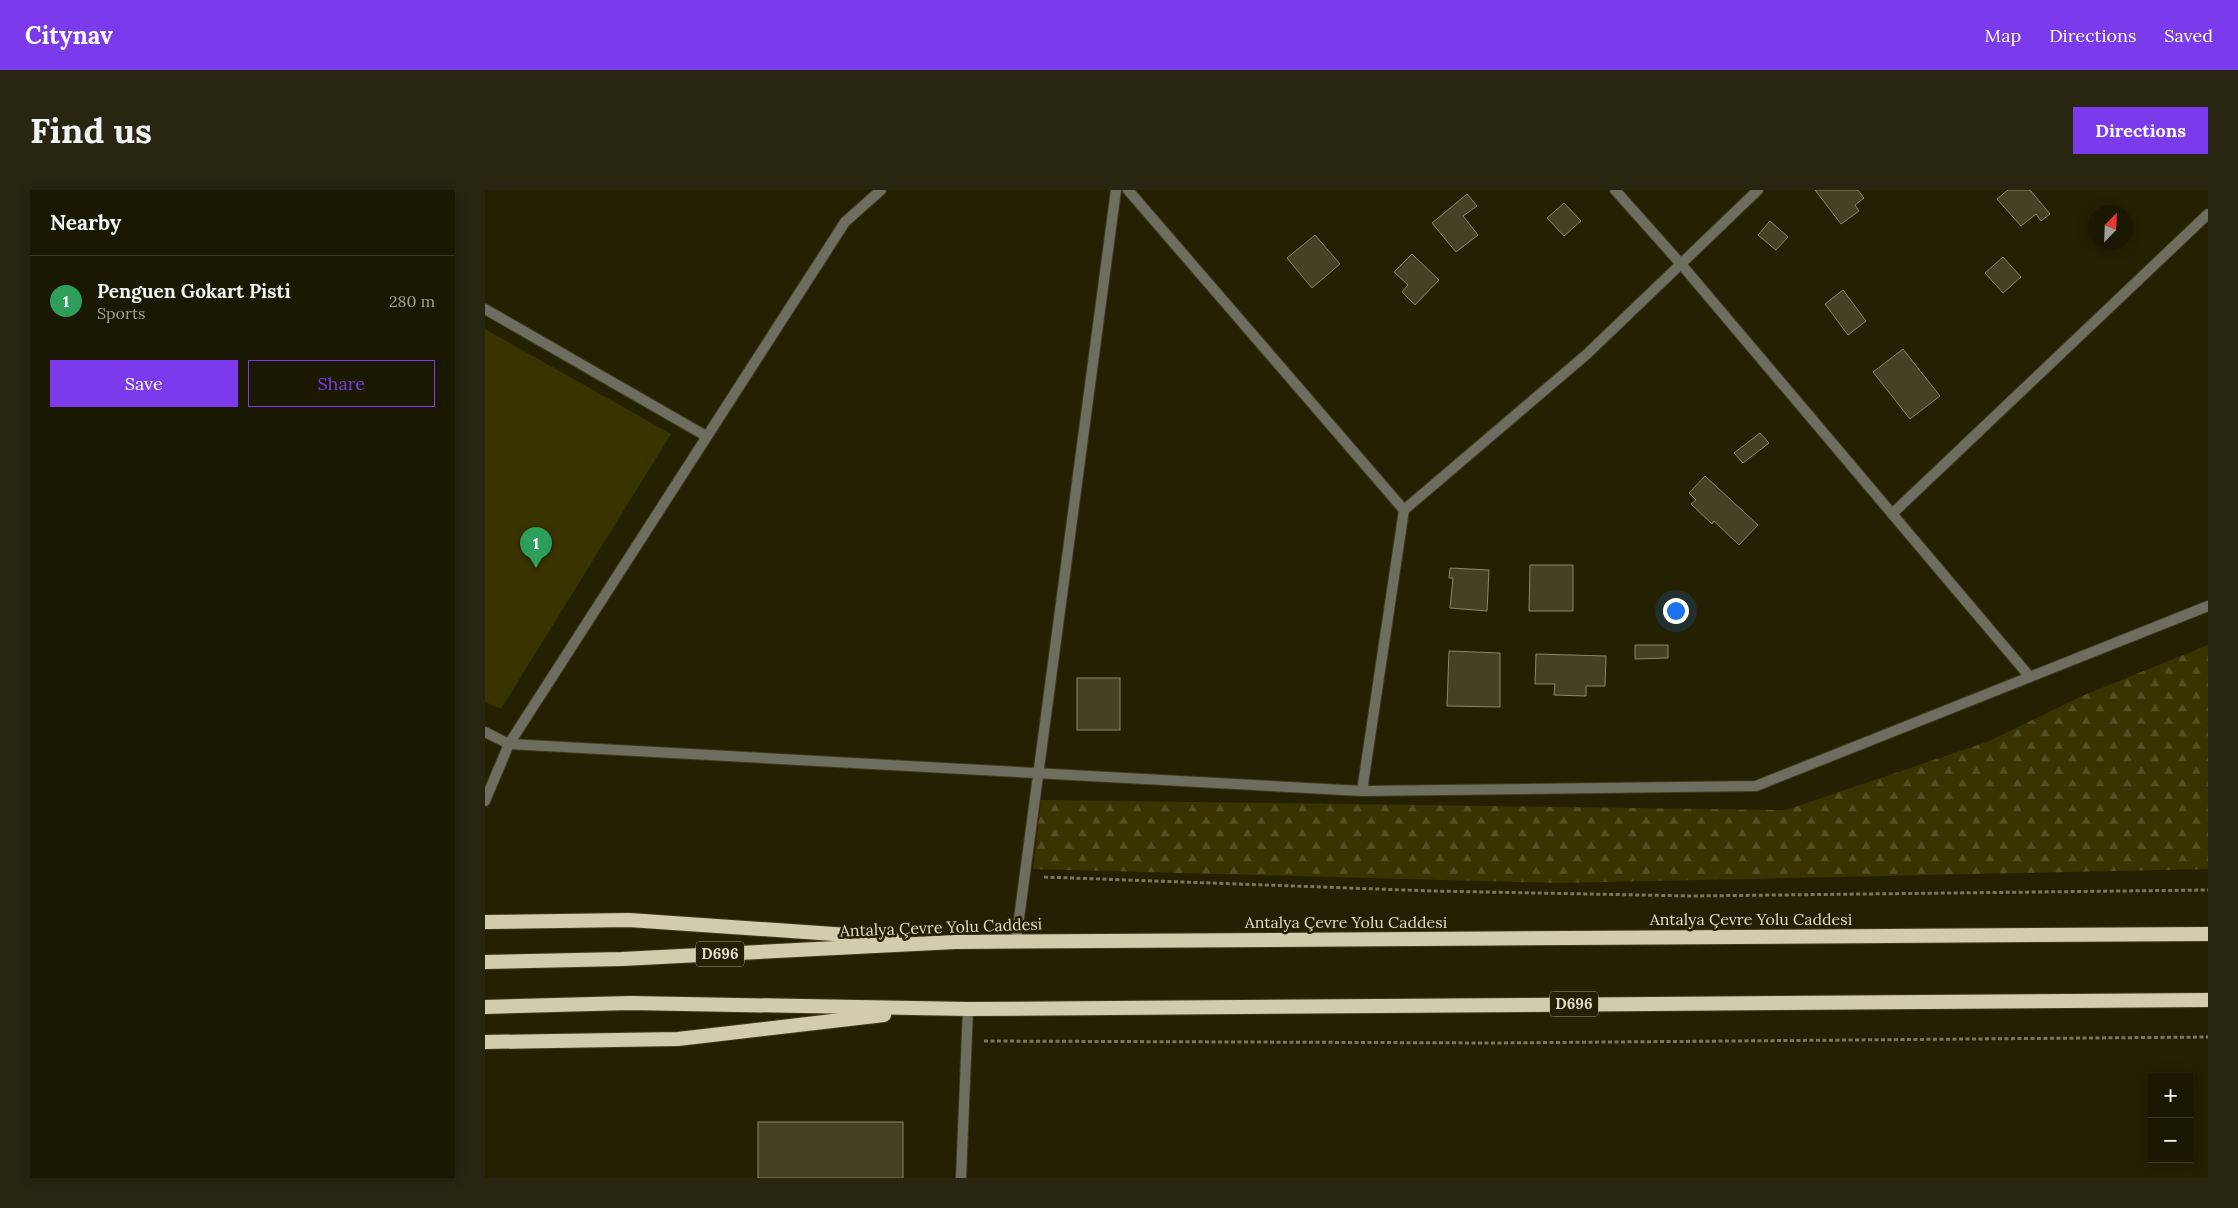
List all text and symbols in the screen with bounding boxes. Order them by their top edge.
text: Citynav [25,20,113,51]
text: Map [1985,24,2021,47]
text: Directions [2049,24,2136,47]
text: Saved [2164,24,2213,47]
button: Directions [2073,107,2208,154]
text: Find us [30,108,152,153]
north arrow [2088,205,2133,250]
text: Nearby [50,209,121,236]
text: Penguen Gokart Pisti [97,279,291,303]
text: 1 [63,291,69,311]
text: 280 m [389,291,435,311]
text: Sports [97,303,146,323]
button: Save [50,360,238,407]
button: Share [248,360,435,407]
pin: 1 [520,527,552,568]
your location [1663,598,1689,624]
street label: Antalya Çevre Yolu Caddesi [1649,909,1852,929]
street label: Antalya Çevre Yolu Caddesi [1244,912,1447,932]
street label: Antalya Çevre Yolu Caddesi [839,913,1042,941]
road number: D696 [696,942,744,966]
road number: D696 [1550,992,1598,1016]
map controls [2148,1073,2193,1163]
button: + [2148,1073,2193,1118]
button: − [2148,1118,2193,1163]

